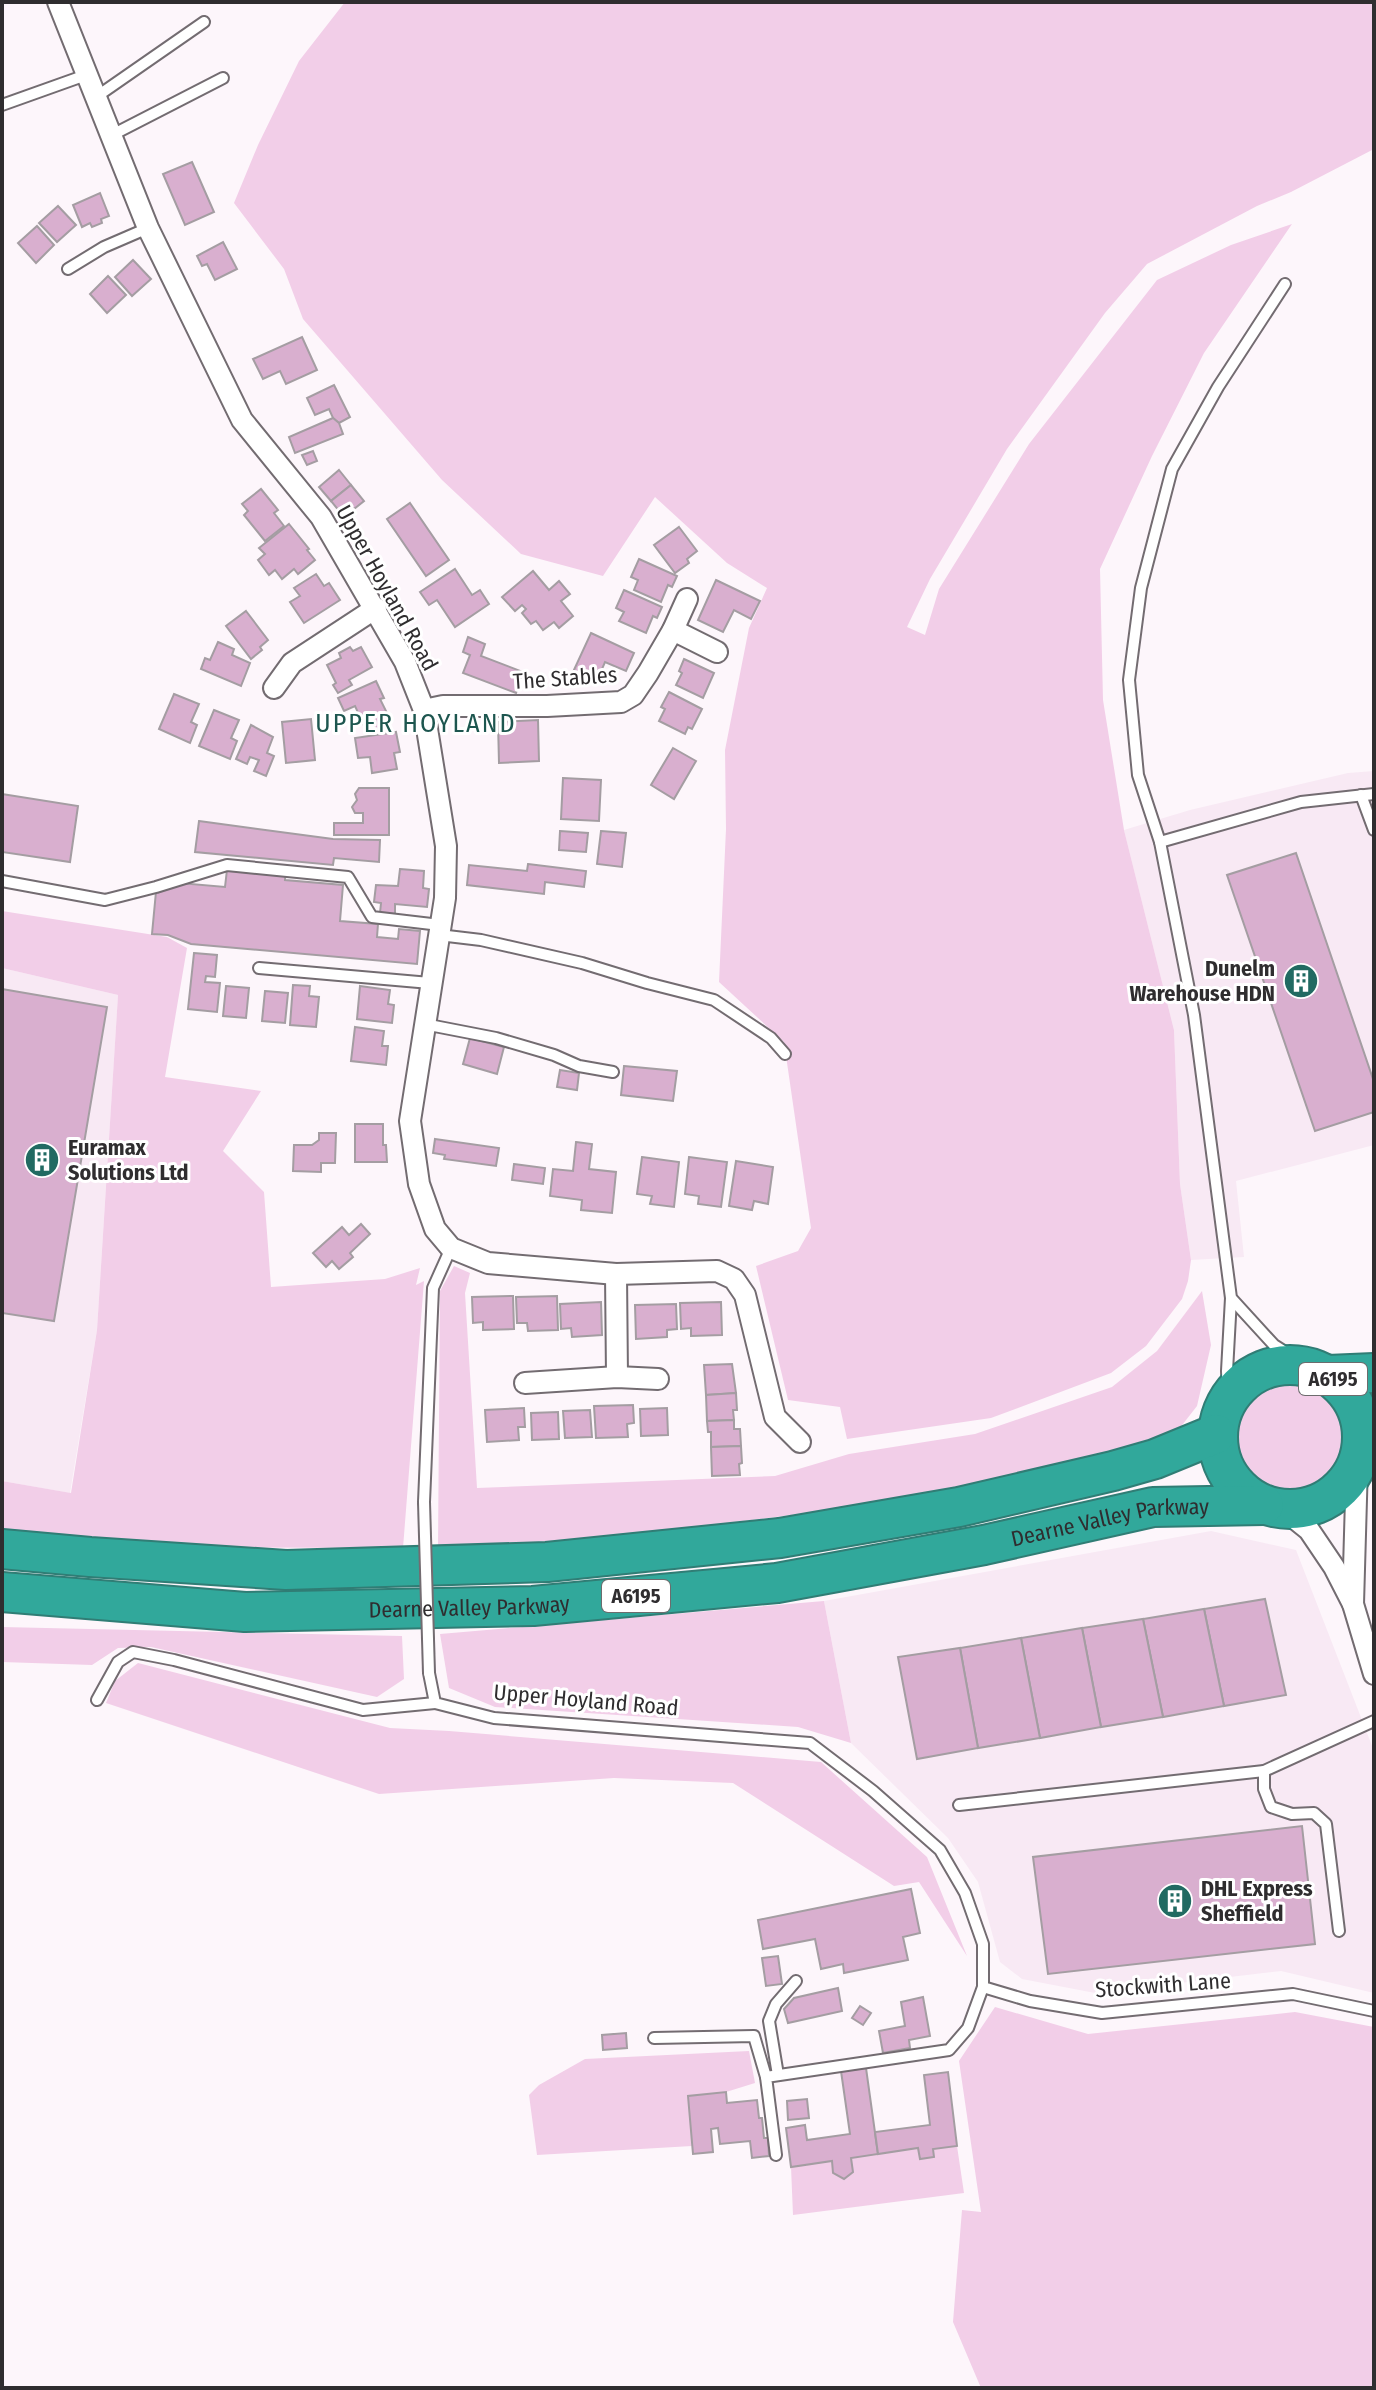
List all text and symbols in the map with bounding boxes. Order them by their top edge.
street label: Upper Hoyland Road [330,500,444,676]
street label: The Stables [512,661,618,695]
district label: UPPER HOYLAND [315,708,517,739]
place label: Dunelm Warehouse HDN [1130,955,1275,1007]
building icon: Dunelm Warehouse HDN [1282,962,1320,1000]
place label: Euramax Solutions Ltd [68,1134,188,1186]
building icon: Euramax Solutions Ltd [23,1141,61,1179]
road number: A6195 [1299,1363,1367,1395]
street label: Dearne Valley Parkway [1008,1492,1209,1552]
road number: A6195 [602,1580,670,1612]
street label: Dearne Valley Parkway [368,1589,571,1623]
street label: Upper Hoyland Road [493,1678,679,1722]
place label: DHL Express Sheffield [1201,1875,1313,1927]
building icon: DHL Express Sheffield [1156,1882,1194,1920]
street label: Stockwith Lane [1094,1967,1232,2003]

